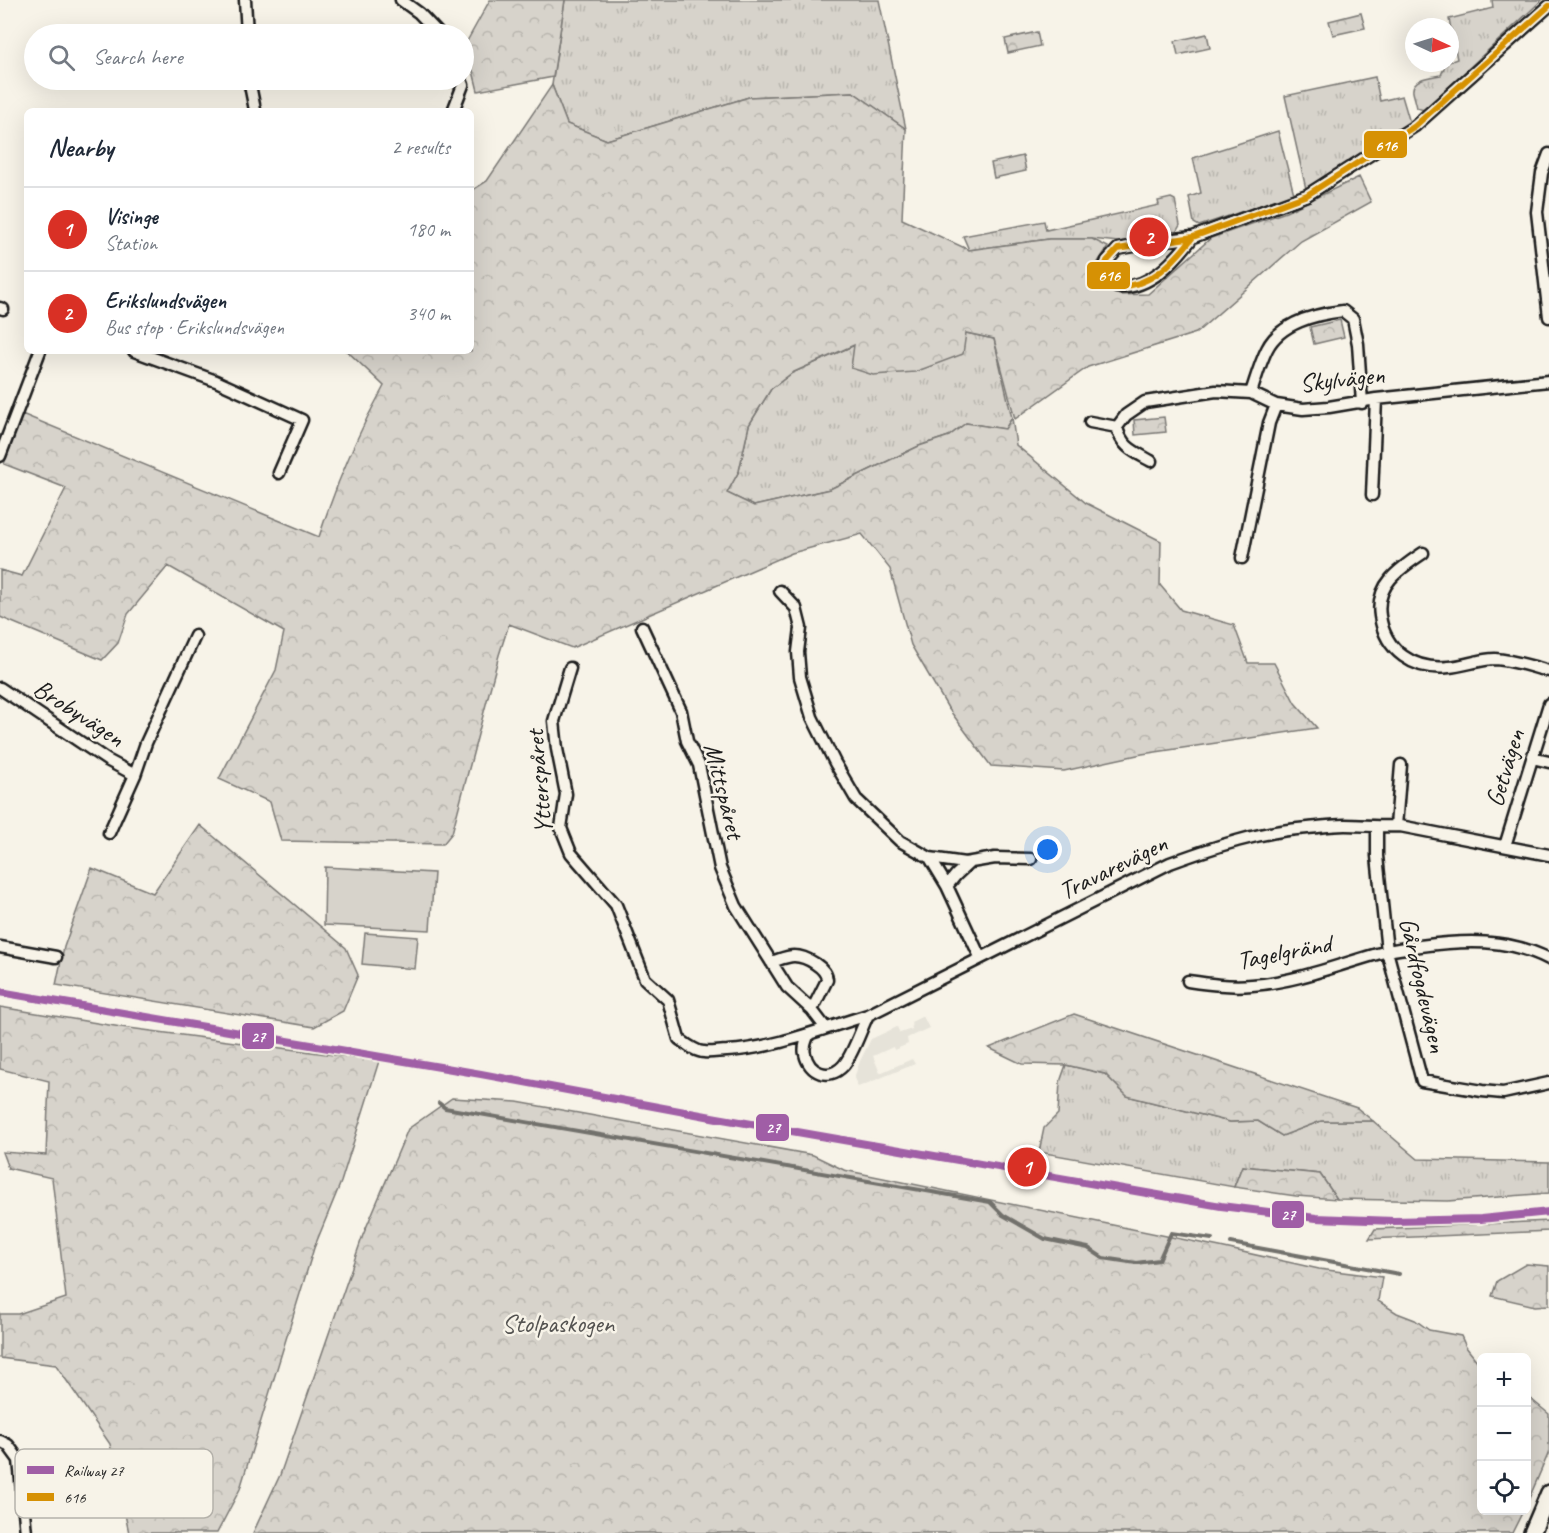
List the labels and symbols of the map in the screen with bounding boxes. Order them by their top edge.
north arrow [1405,18,1459,72]
line badge: 616 [1363,130,1408,159]
text: 616 [1375,136,1399,156]
pin: 2 [1130,214,1168,260]
line badge: 616 [1086,261,1131,290]
text: 616 [1098,266,1122,286]
street label: Skylvägen [1298,358,1386,400]
street label: Brobyvägen [27,671,131,755]
street label: Getvägen [1478,725,1532,811]
street label: Ytterspåret [518,726,560,836]
street label: Mittspåret [696,740,752,845]
street label: Travarevägen [1053,826,1173,907]
your location [1033,835,1062,864]
street label: Gårdfogdevägen [1391,914,1455,1056]
street label: Tagelgränd [1234,926,1337,977]
line badge: 27 [241,1022,275,1050]
text: 27 [251,1027,267,1047]
line badge: 27 [755,1113,790,1142]
text: 27 [766,1118,782,1138]
pin: 1 [1008,1144,1046,1190]
line badge: 27 [1271,1200,1305,1229]
text: 27 [1281,1205,1297,1225]
park label: Stolpaskogen [502,1307,616,1340]
legend [15,1449,213,1518]
text: Railway 27 [64,1461,124,1481]
text: 616 [64,1488,86,1508]

